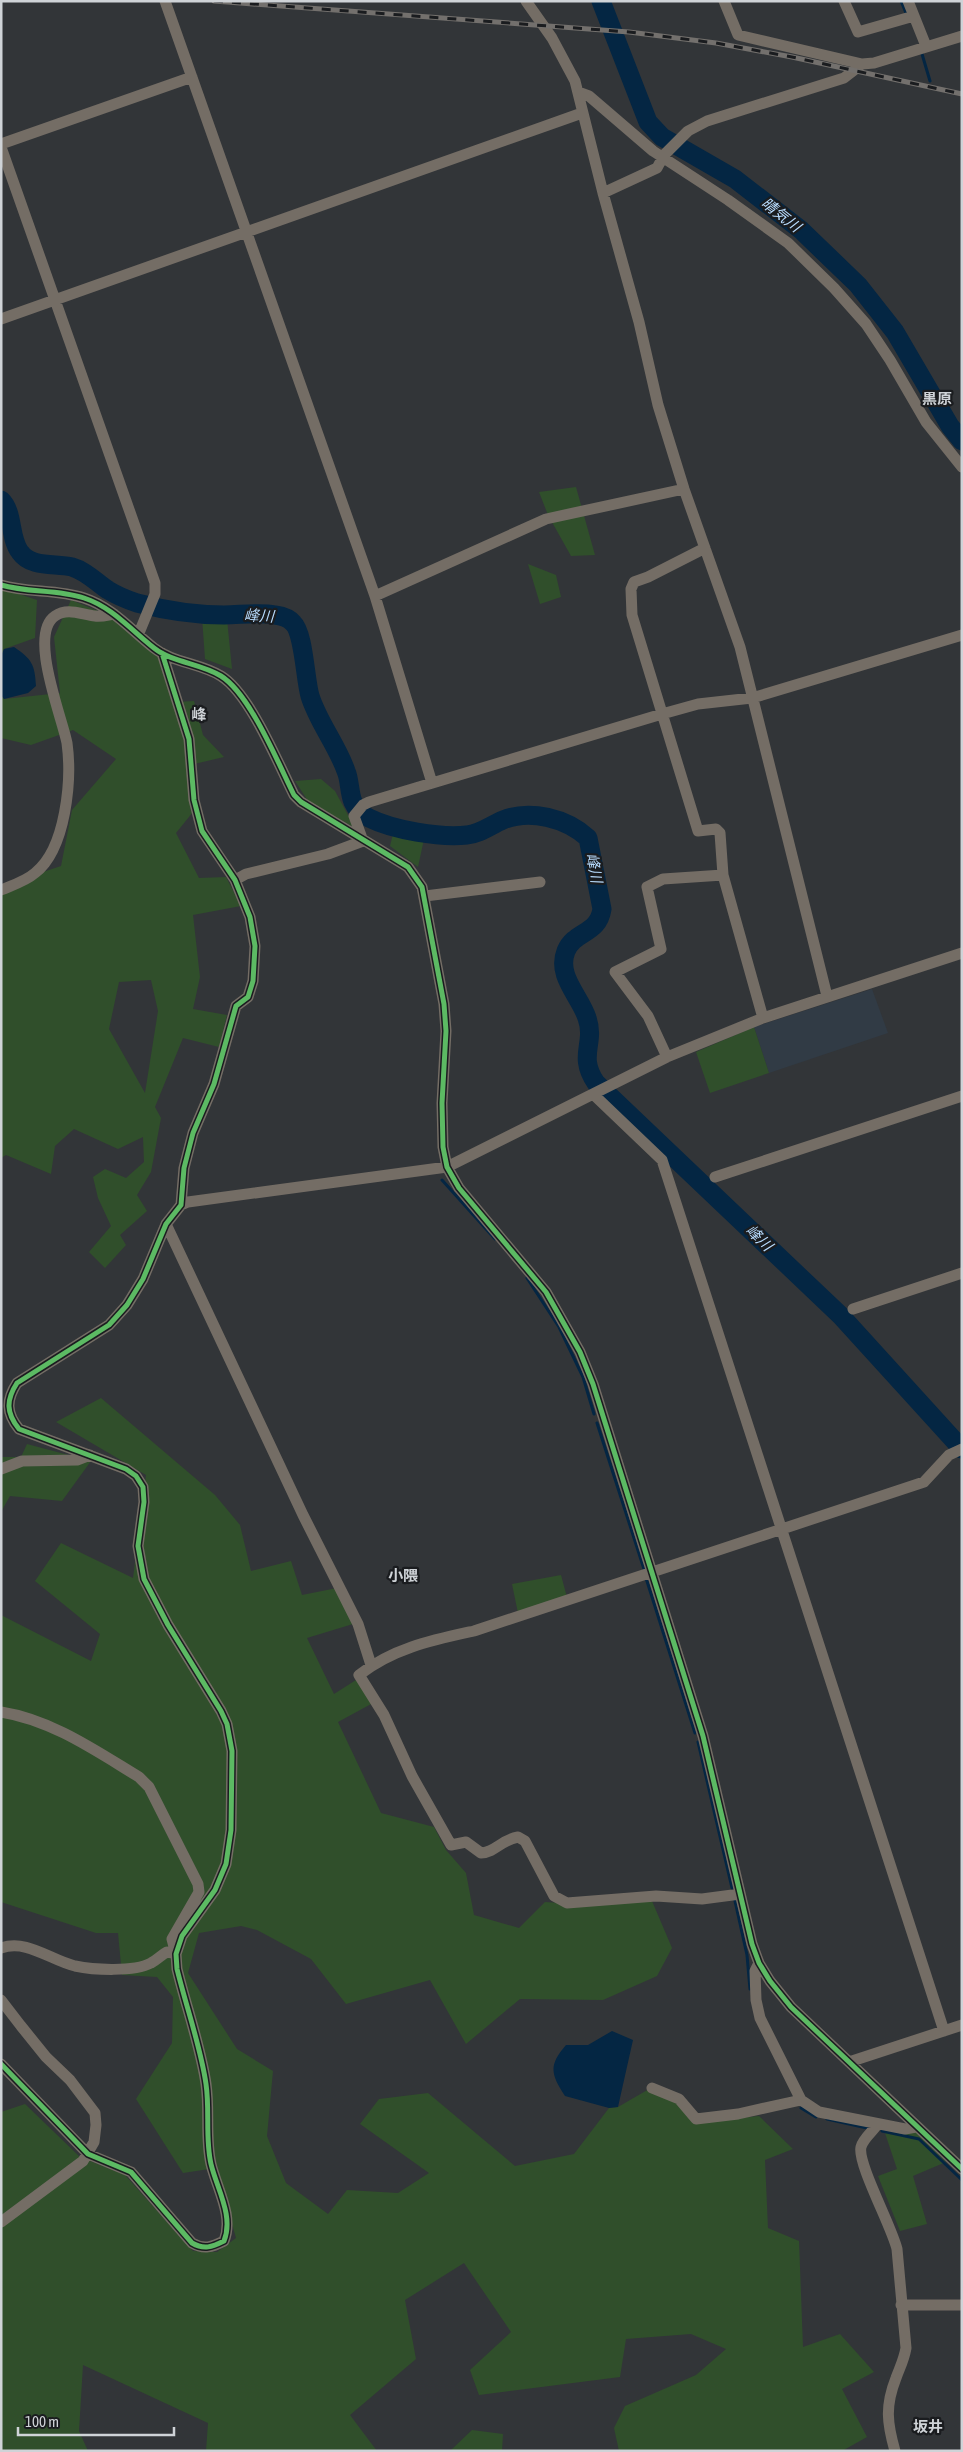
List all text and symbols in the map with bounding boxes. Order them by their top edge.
water label: 晴気川 [758,194,806,236]
district label: 黒原 [922,390,952,407]
water label: 峰川 [244,606,276,625]
district label: 峰 [191,706,207,723]
water label: 峰川 [583,852,606,886]
water label: 峰川 [743,1221,777,1256]
district label: 小隈 [388,1567,418,1584]
scale bar [18,2404,174,2436]
text: 100 m [25,2413,59,2430]
district label: 坂井 [913,2418,943,2435]

